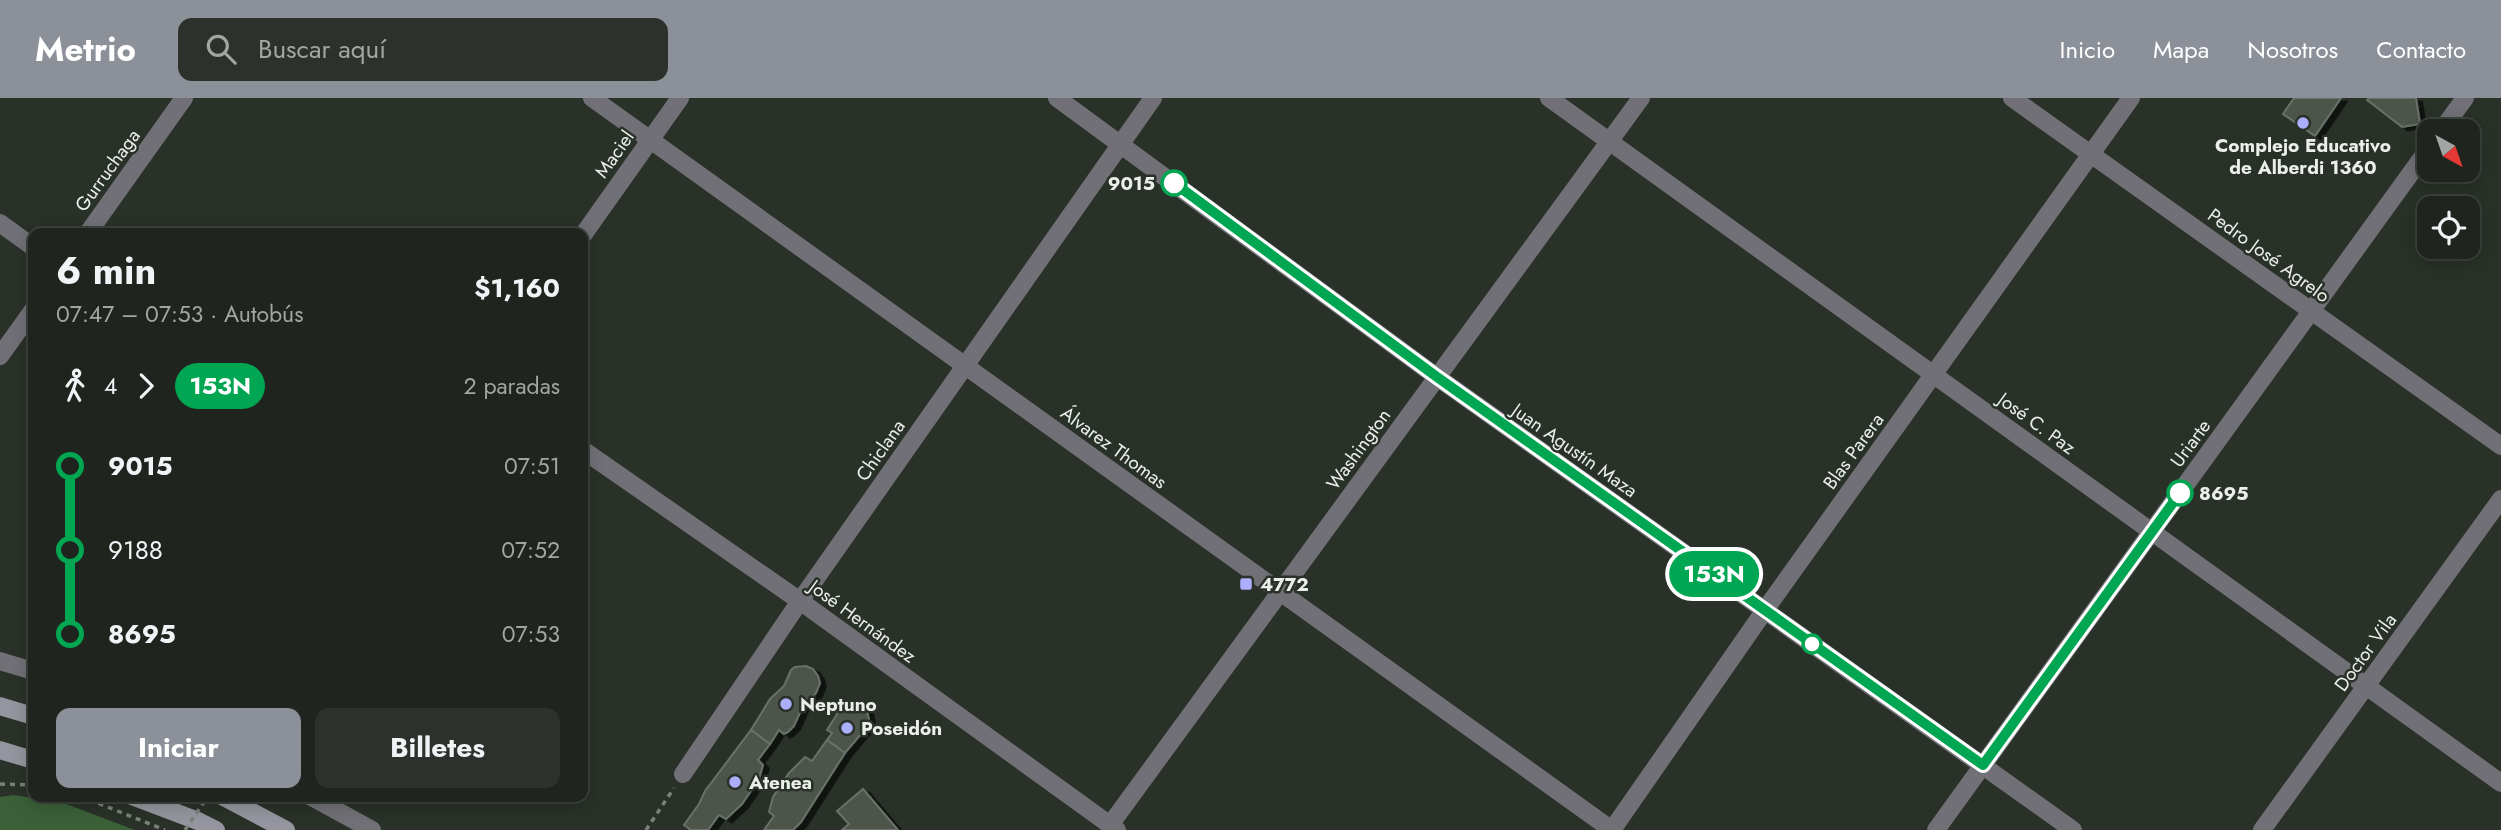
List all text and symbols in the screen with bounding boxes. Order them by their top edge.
search box [178,18,668,81]
text: Metrio [35,26,136,73]
icon: search [202,30,240,68]
text: Buscar aquí [258,30,386,68]
text: Inicio [2060,32,2115,67]
text: Mapa [2153,32,2209,67]
text: Nosotros [2247,32,2338,67]
text: Contacto [2376,32,2466,67]
marker: Complejo Educativo de Alberdi 1360 [2295,115,2311,131]
north arrow [2417,119,2480,182]
map controls [2417,119,2480,259]
street label: Gurruchaga [68,124,147,217]
street label: Maciel [588,125,641,184]
place label: Complejo Educativo de Alberdi 1360 [2215,132,2391,181]
place label: 9015 [1108,170,1155,197]
marker: 9015 [1161,170,1187,196]
button: locate [2417,196,2480,259]
street label: Pedro José Agrelo [2202,202,2335,309]
text: 6 min [56,243,156,298]
text: $1,160 [474,269,560,307]
text: 07:47 – 07:53 · Autobús [56,297,303,331]
icon: walk [56,367,94,405]
icon: forward [127,367,165,405]
text: 153N [189,368,251,403]
text: 4 [104,369,117,403]
text: 2 paradas [463,369,560,403]
street label: José C. Paz [1990,384,2081,461]
street label: Juan Agustín Maza [1504,395,1643,504]
street label: Álvarez Thomas [1055,400,1173,495]
street label: Washington [1320,403,1397,495]
street label: Blas Parera [1817,408,1890,495]
street label: Chiclana [849,414,911,487]
street label: Uriarte [2164,414,2217,473]
text: 9015 [108,447,173,485]
text: 07:51 [504,449,560,483]
marker: 8695 [2167,480,2193,506]
place label: 8695 [2199,480,2249,507]
text: 9188 [108,531,163,569]
text: 07:52 [501,533,560,567]
line badge: 153N [1665,551,1763,597]
text: 153N [1683,556,1745,591]
place label: 4772 [1260,571,1309,598]
street label: José Hernández [801,572,922,670]
marker: 4772 [1238,576,1254,592]
street label: Doctor Vila [2328,608,2403,697]
text: 8695 [108,615,176,653]
text: 07:53 [502,617,560,651]
unlabelled marker [1802,634,1822,654]
place label: Neptuno [800,691,877,718]
marker: Neptuno [778,696,794,712]
button: Iniciar [56,708,301,788]
button: Billetes [315,708,560,788]
place label: Poseidón [861,715,942,742]
marker: Poseidón [839,720,855,736]
place label: Atenea [748,769,812,796]
marker: Atenea [727,774,743,790]

